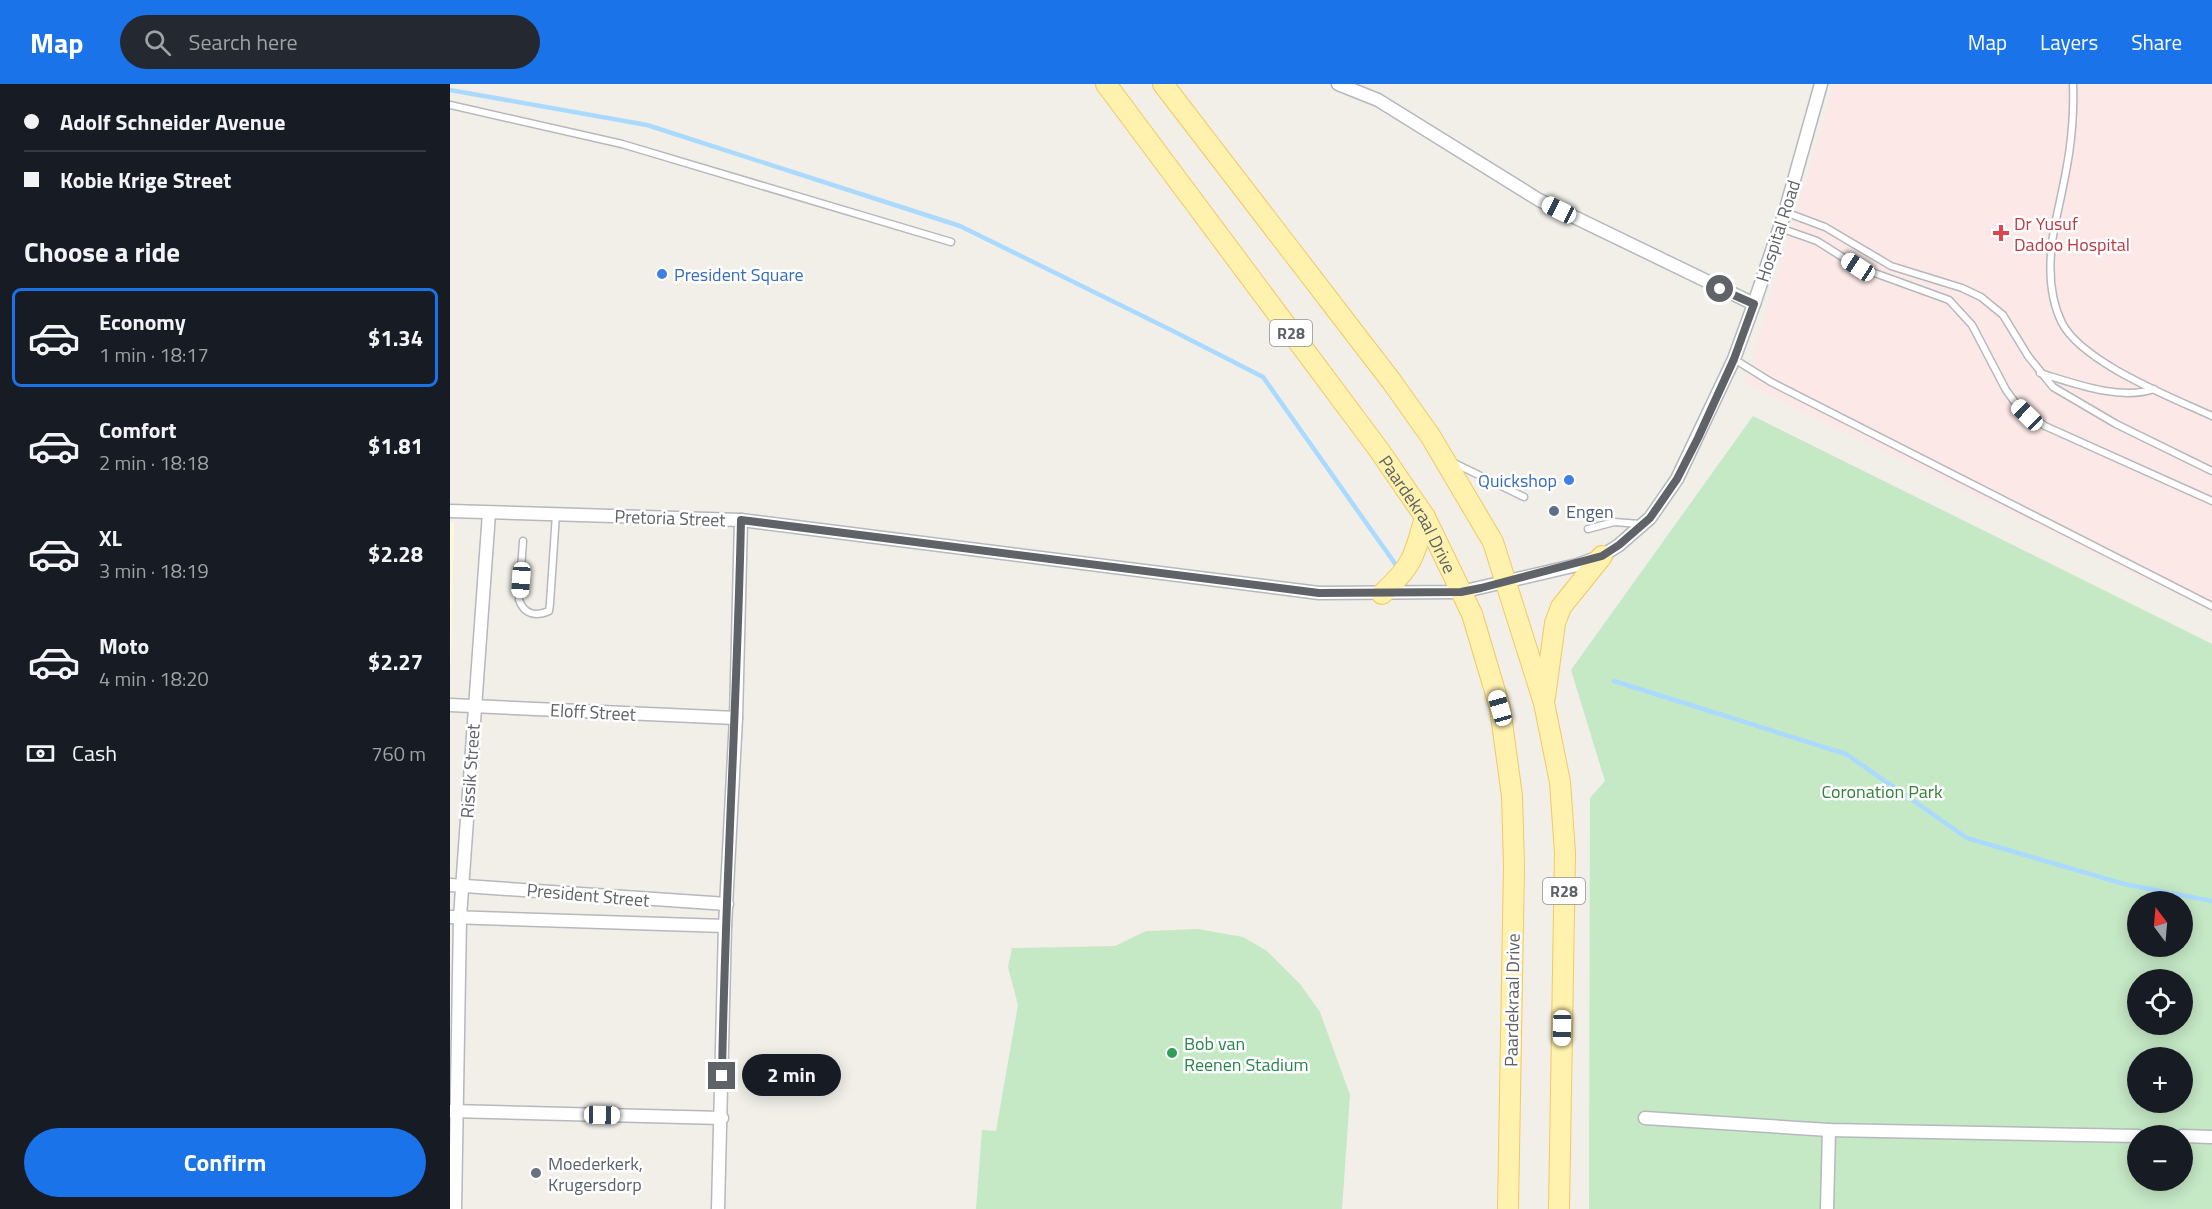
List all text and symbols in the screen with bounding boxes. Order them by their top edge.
search box [120,15,540,69]
text: Map [30,21,84,64]
text: Search here [189,25,298,59]
icon: search [141,26,174,59]
text: Map [1968,26,2007,58]
text: Layers [2040,26,2098,58]
text: Share [2131,26,2182,58]
text: Adolf Schneider Avenue [60,105,285,139]
text: Kobie Krige Street [60,163,231,197]
street label: Hospital Road [1749,177,1807,285]
car [1539,194,1579,226]
place label: Dr Yusuf Dadoo Hospital [2014,210,2130,258]
marker: Dr Yusuf Dadoo Hospital [1992,224,2010,242]
text: Choose a ride [24,231,180,272]
car [1838,250,1878,284]
place label: President Square [674,261,804,288]
marker: President Square [655,267,669,281]
route start [1706,275,1733,302]
text: Economy [99,305,186,339]
icon: car [27,311,81,365]
road number: R28 [1270,320,1312,346]
text: $1.34 [368,321,423,355]
text: 1 min · 18:17 [99,339,209,370]
car [2008,396,2046,434]
text: Comfort [99,413,177,447]
icon: car [27,419,81,473]
text: $1.81 [368,429,423,463]
text: 2 min · 18:18 [99,447,209,478]
street label: Paardekraal Drive [1373,449,1464,578]
place label: Quickshop [1478,467,1557,494]
marker: Quickshop [1562,473,1576,487]
place label: Engen [1566,498,1614,525]
street label: Pretoria Street [614,503,727,533]
marker: Engen [1547,504,1561,518]
text: XL [99,521,122,555]
icon: car [27,527,81,581]
text: $2.28 [368,537,423,571]
text: 3 min · 18:19 [99,555,209,586]
car [511,561,531,599]
text: Moto [99,629,149,663]
icon: car [27,635,81,689]
text: $2.27 [368,645,423,679]
text: 4 min · 18:20 [99,663,209,694]
car [1486,688,1514,728]
street label: Eloff Street [549,696,637,728]
street label: Rissik Street [453,722,487,819]
text: Cash [72,736,117,770]
icon: cash [24,737,57,770]
text: 760 m [371,738,426,769]
park label: Coronation Park [1821,778,1943,805]
street label: President Street [526,876,651,914]
road number: R28 [1543,878,1585,904]
north arrow [2127,891,2193,957]
map controls [2127,891,2193,1191]
street label: Paardekraal Drive [1497,933,1527,1067]
button: locate [2127,969,2193,1035]
car [1553,1010,1571,1046]
place label: Bob van Reenen Stadium [1184,1030,1309,1078]
marker: Bob van Reenen Stadium [1165,1046,1179,1060]
button: + [2127,1047,2193,1113]
callout: 2 min [743,1055,842,1097]
text: 2 min [767,1059,816,1090]
route end [708,1062,735,1089]
car [584,1106,620,1124]
button: − [2127,1125,2193,1191]
button: Confirm [24,1128,426,1197]
place label: Moederkerk, Krugersdorp [548,1150,643,1198]
marker: Moederkerk, Krugersdorp [529,1166,543,1180]

